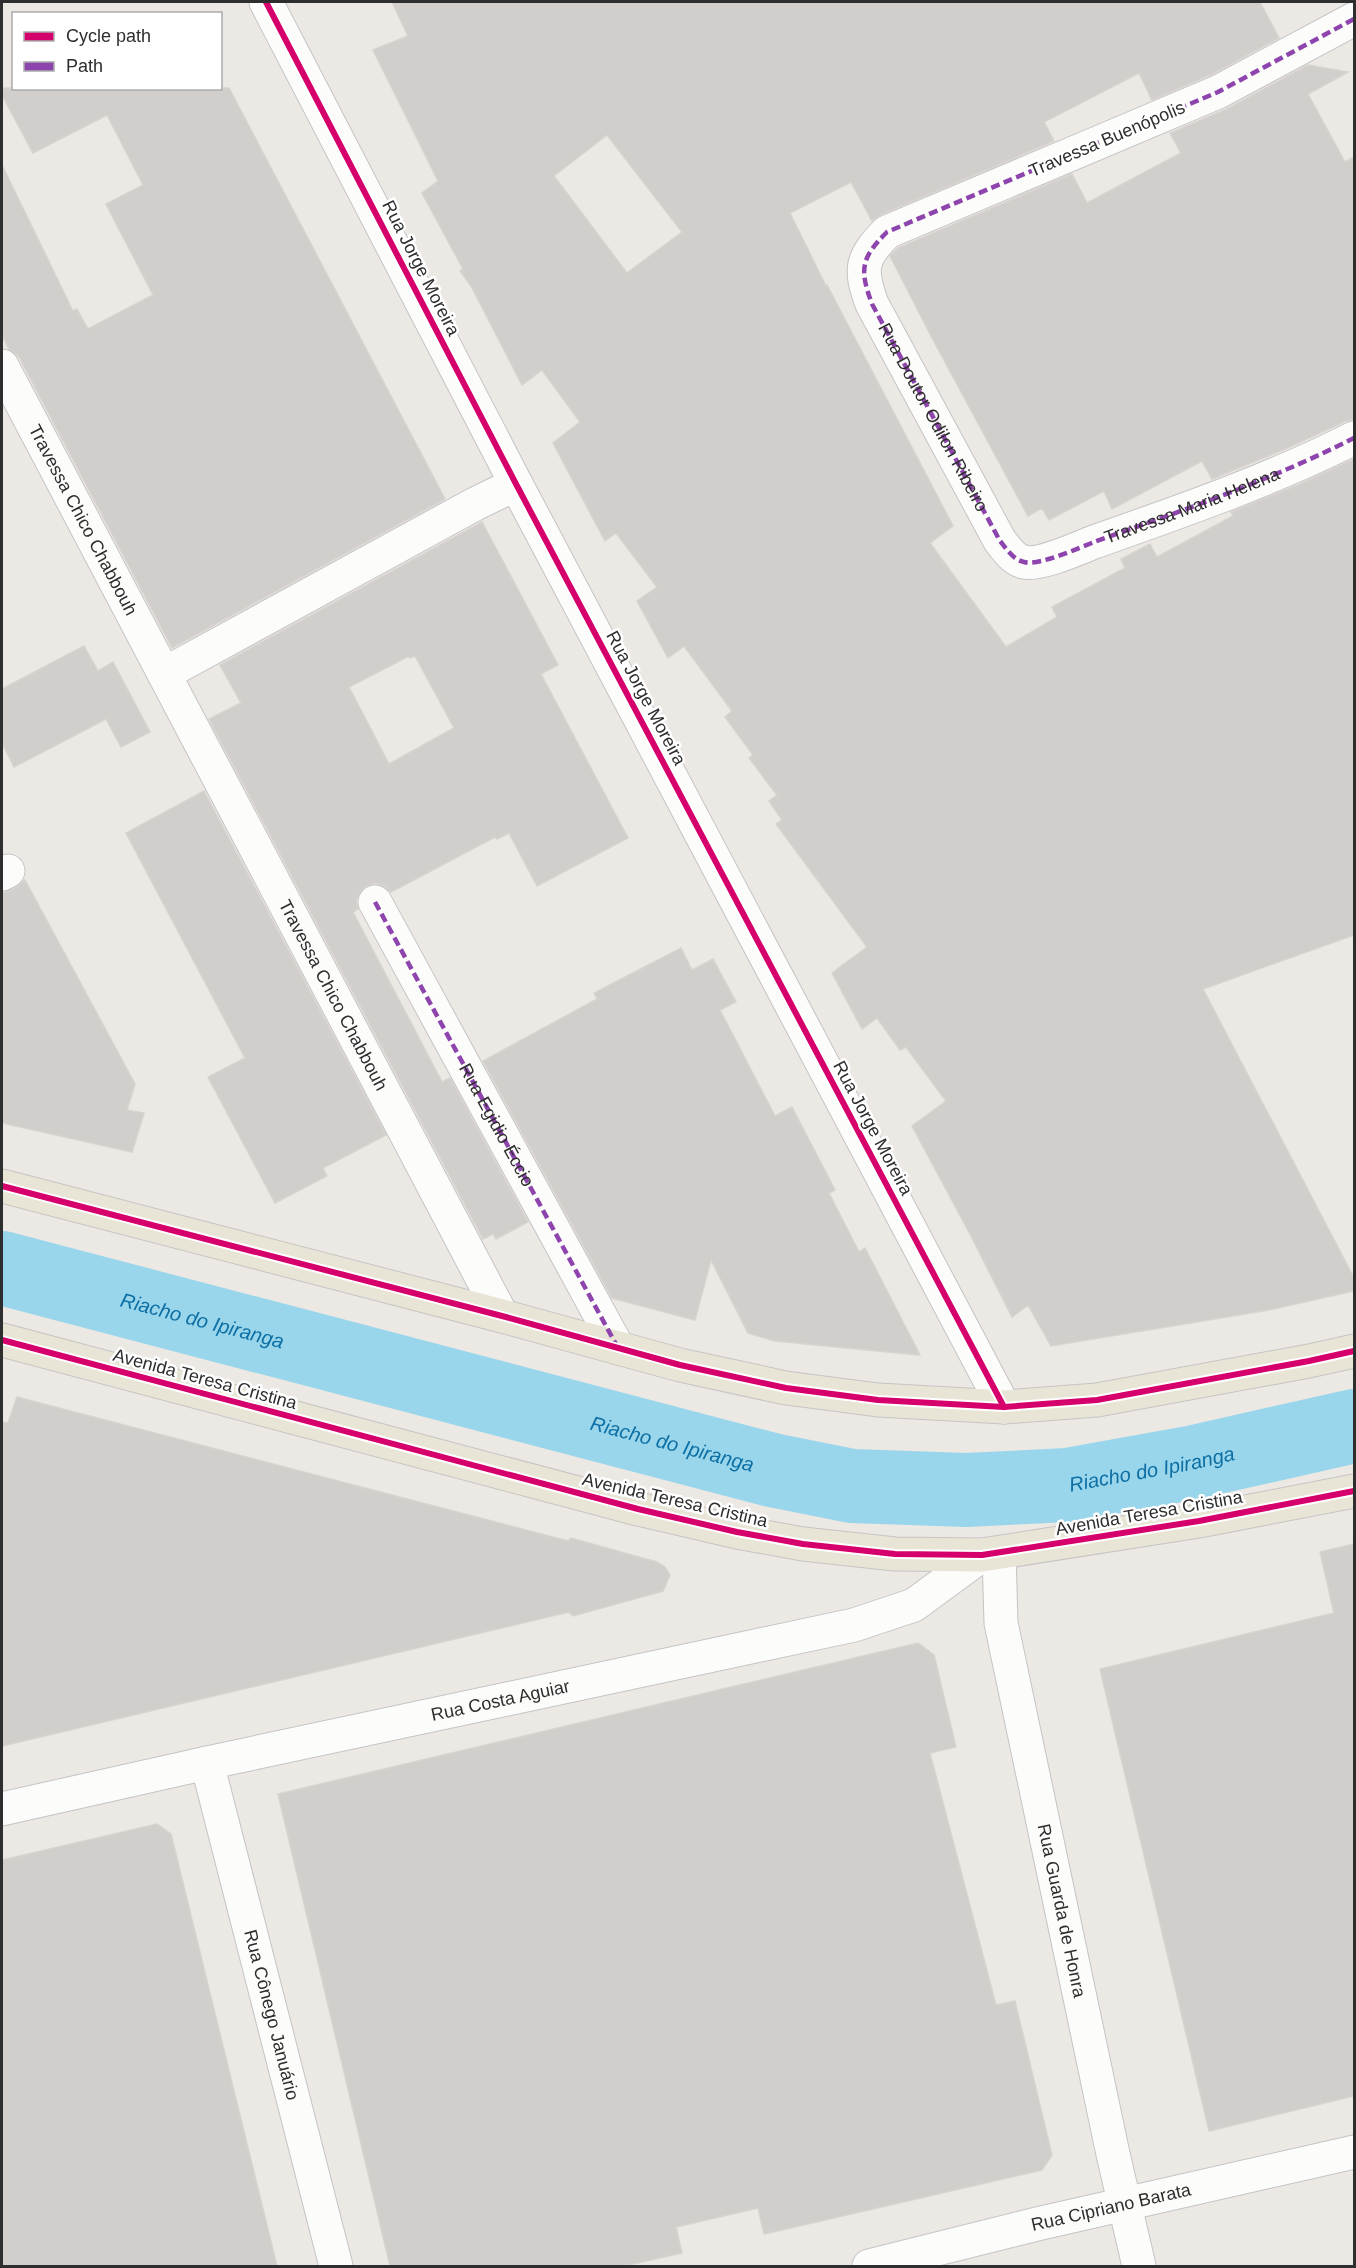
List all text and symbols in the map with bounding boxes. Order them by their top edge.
legend [12,12,222,90]
text: Cycle path [66,26,151,46]
text: Path [66,56,103,76]
street label: Travessa Buenópolis [1026,97,1188,181]
street label: Rua Jorge Moreira [378,197,464,340]
street label: Rua Doutor Odilon Ribeiro [874,320,992,515]
street label: Travessa Chico Chabbouh [25,421,141,619]
street label: Travessa Maria Helena [1102,463,1283,548]
street label: Rua Jorge Moreira [602,627,690,769]
street label: Travessa Chico Chabbouh [275,896,391,1094]
street label: Rua Jorge Moreira [829,1057,917,1199]
street label: Rua Egidio Éccio [455,1060,538,1190]
water label: Riacho do Ipiranga [118,1289,286,1352]
street label: Avenida Teresa Cristina [111,1345,300,1413]
water label: Riacho do Ipiranga [588,1412,756,1476]
water label: Riacho do Ipiranga [1067,1442,1236,1496]
street label: Avenida Teresa Cristina [580,1469,770,1531]
street label: Avenida Teresa Cristina [1054,1487,1245,1539]
street label: Rua Costa Aguiar [429,1676,571,1725]
street label: Rua Guarda de Honra [1034,1822,1090,2000]
street label: Rua Cônego Januário [240,1928,303,2102]
street label: Rua Cipriano Barata [1029,2179,1194,2235]

